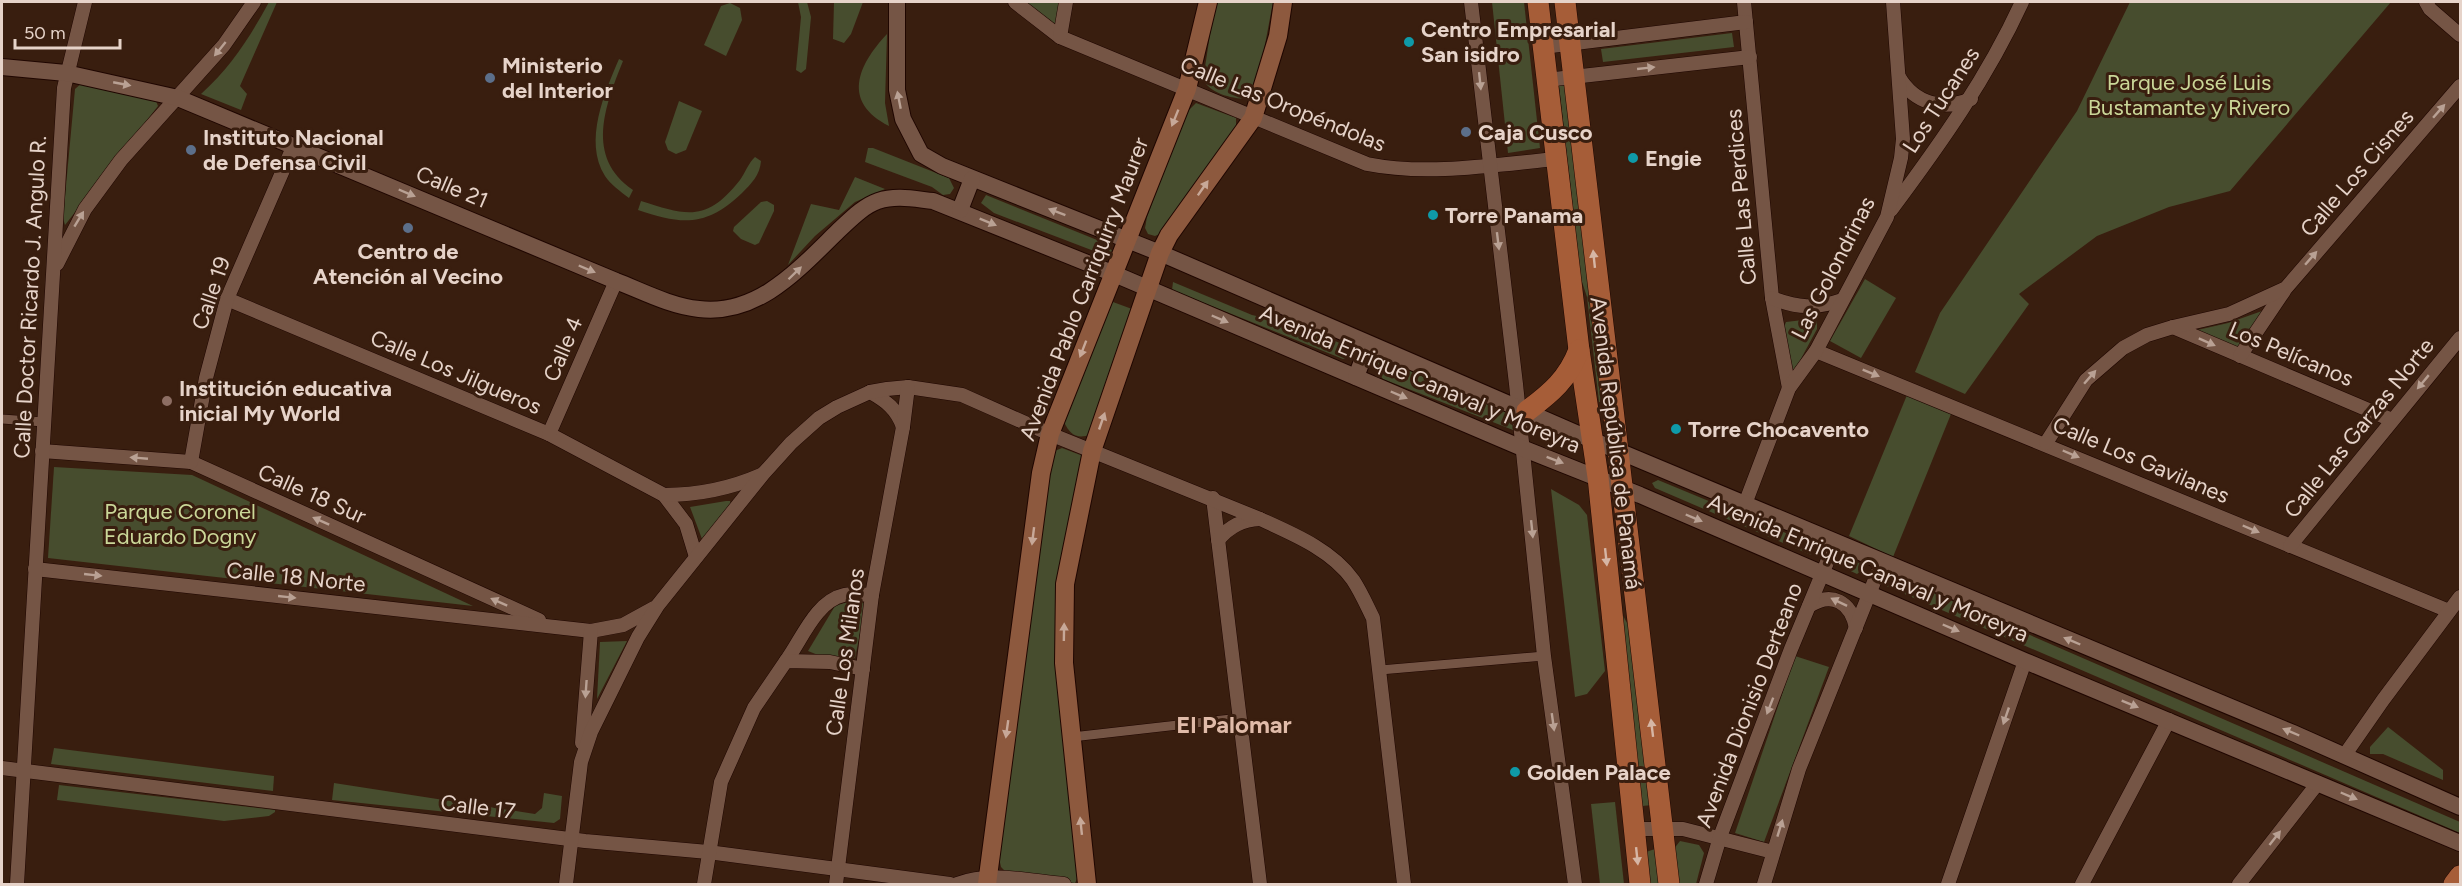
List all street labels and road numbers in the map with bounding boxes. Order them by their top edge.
street label: Los Tucanes [1897,42,1985,158]
street label: Calle Las Oropéndolas [1176,50,1390,158]
street label: Calle Los Cisnes [2294,104,2420,242]
street label: Calle Las Perdices [1720,108,1762,286]
street label: Avenida Pablo Carriquirry Maurer [1014,133,1155,444]
street label: Calle Doctor Ricardo J. Angulo R. [8,135,52,459]
street label: Calle 21 [412,160,492,214]
street label: Las Golondrinas [1785,192,1881,344]
street label: Calle 19 [186,253,236,333]
street label: Avenida República de Panamá [1585,295,1647,591]
street label: Avenida Enrique Canaval y Moreyra [1256,299,1584,459]
street label: Calle 4 [537,312,589,386]
street label: Los Pelícanos [2225,316,2357,392]
street label: Calle Los Jilgueros [366,324,546,420]
street label: Calle Las Garzas Norte [2278,333,2440,523]
street label: Calle Los Gavilanes [2049,411,2233,509]
street label: Calle 18 Sur [254,458,371,530]
street label: Avenida Enrique Canaval y Moreyra [1704,488,2032,648]
street label: Calle 18 Norte [225,556,367,598]
street label: Calle Los Milanos [820,566,870,738]
street label: Avenida Dionisio Derteano [1690,579,1808,831]
street label: Calle 17 [439,789,517,825]

